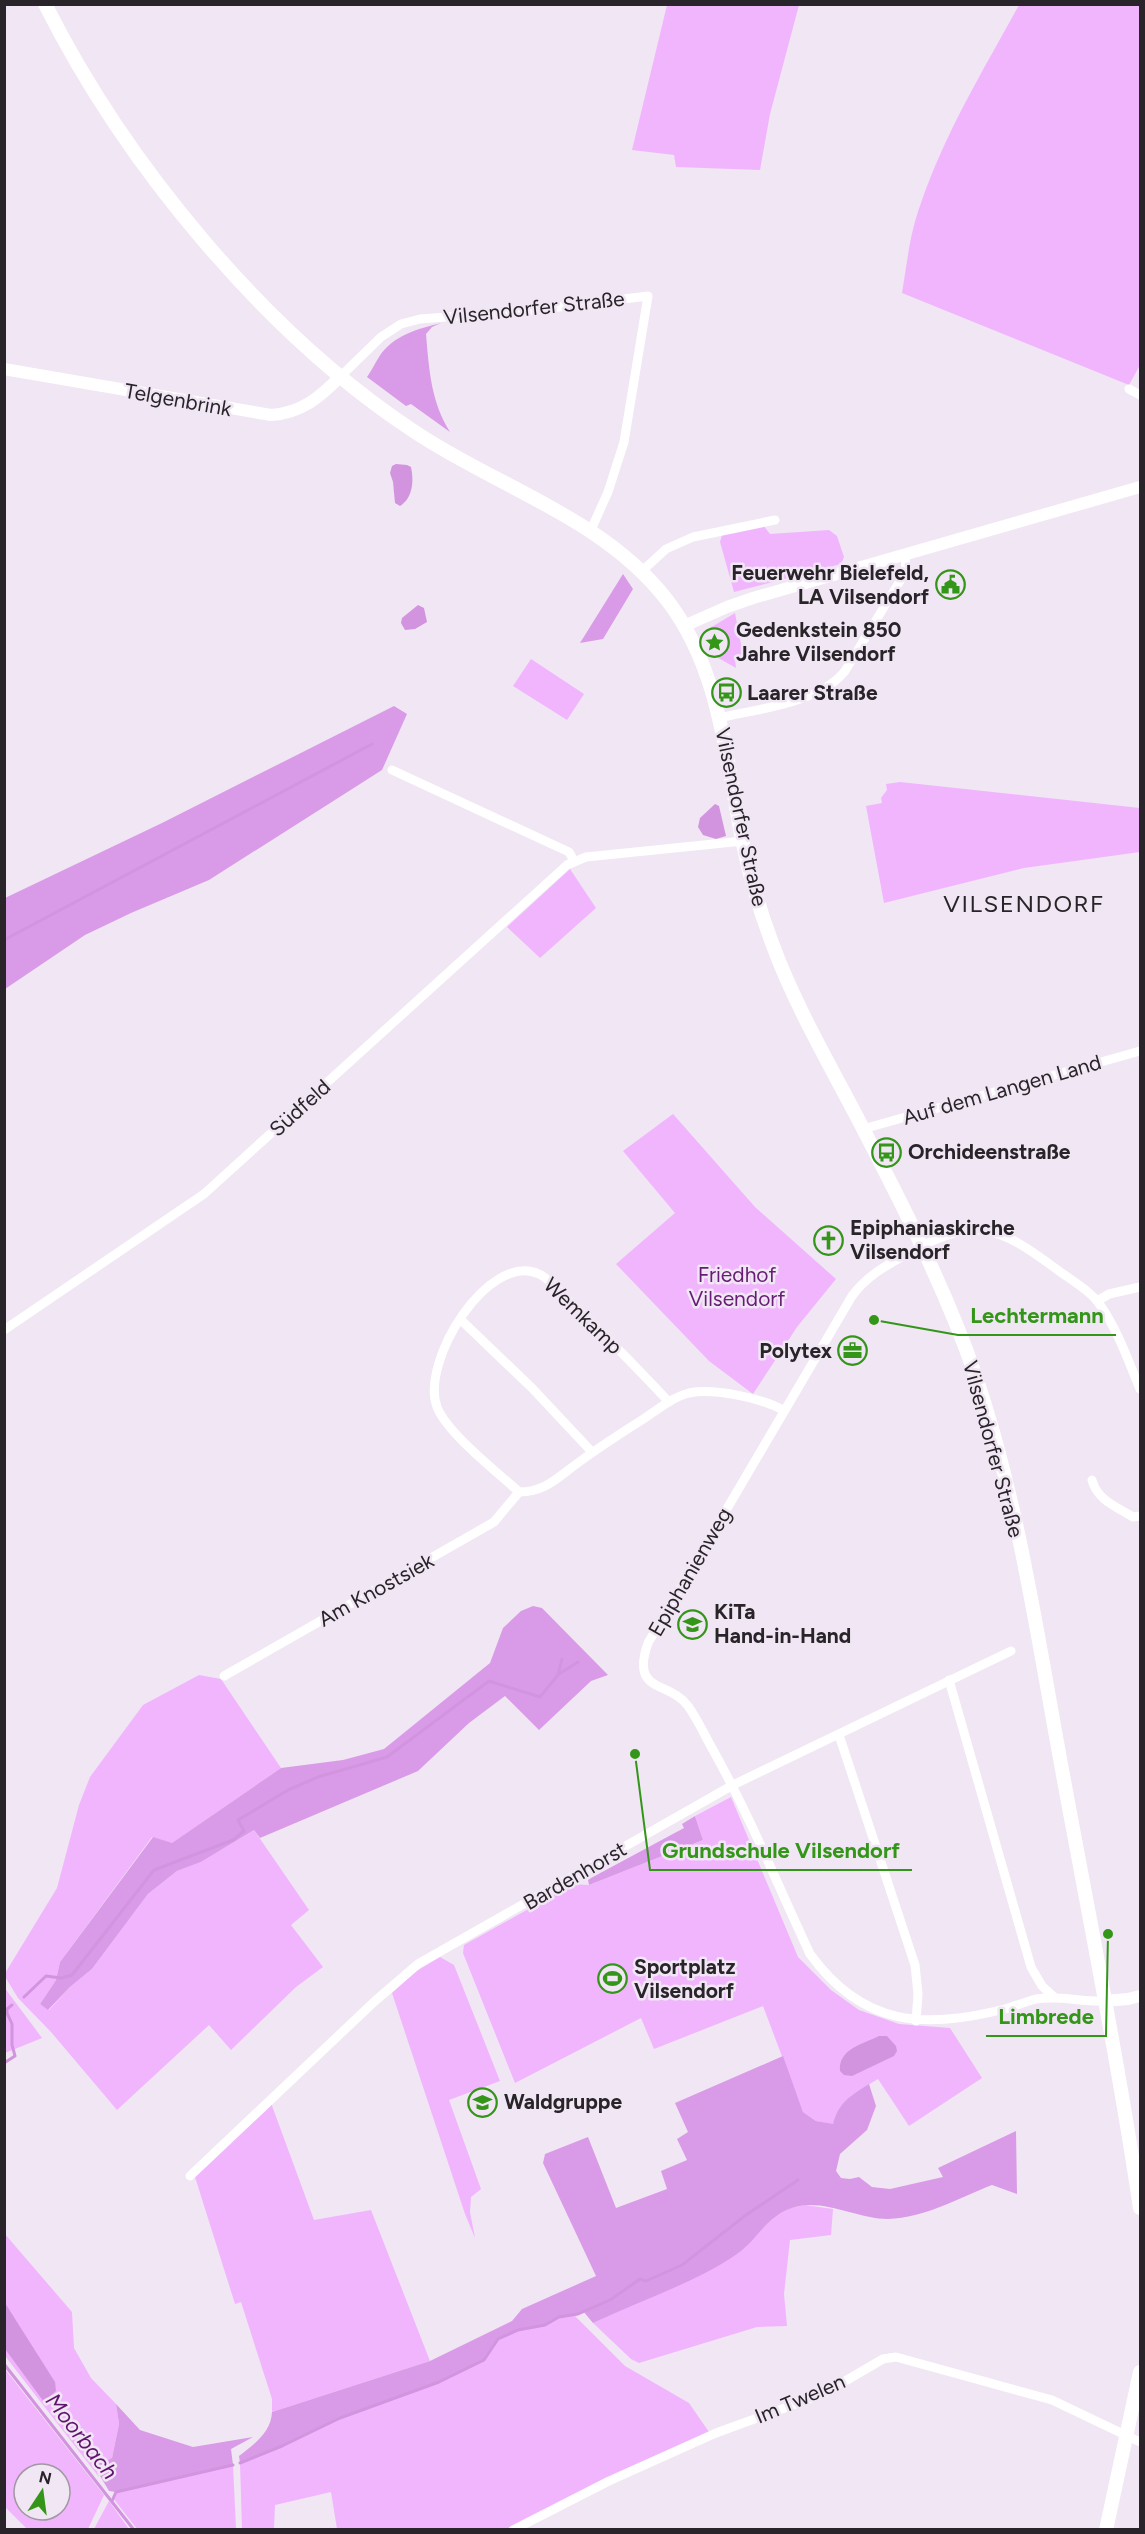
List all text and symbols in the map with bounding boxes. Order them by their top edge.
street label: Vilsendorfer Straße [442,286,626,329]
street label: Telgenbrink [123,378,234,421]
place label: Feuerwehr Bielefeld, LA Vilsendorf [731,560,930,609]
public building icon: Feuerwehr Bielefeld, LA Vilsendorf [934,569,966,601]
place label: Gedenkstein 850 Jahre Vilsendorf [736,617,901,666]
place icon: Gedenkstein 850 Jahre Vilsendorf [699,626,731,658]
bus stop icon: Laarer Straße [710,677,742,709]
place label: Laarer Straße [747,680,878,705]
street label: Vilsendorfer Straße [710,725,773,908]
district label: VILSENDORF [943,889,1105,918]
street label: Auf dem Langen Land [900,1049,1104,1130]
street label: Südfeld [264,1074,335,1141]
bus stop icon: Orchideenstraße [871,1136,903,1168]
place label: Orchideenstraße [908,1139,1071,1164]
place label: Epiphaniaskirche Vilsendorf [850,1215,1015,1264]
church icon: Epiphaniaskirche Vilsendorf [813,1224,845,1256]
park label: Friedhof Vilsendorf [689,1262,785,1311]
street label: Wemkamp [539,1272,628,1359]
callout: Lechtermann [958,1295,1116,1335]
text: Lechtermann [970,1302,1104,1329]
office icon: Polytex [837,1335,869,1367]
place label: Polytex [759,1338,833,1363]
street label: Vilsendorfer Straße [958,1358,1029,1540]
street label: Epiphanienweg [643,1503,736,1640]
street label: Am Knostsiek [314,1547,438,1632]
place label: KiTa Hand-in-Hand [714,1599,851,1648]
school or university icon: KiTa Hand-in-Hand [677,1608,709,1640]
callout: Grundschule Vilsendorf [650,1830,912,1870]
street label: Bardenhorst [519,1836,631,1915]
text: Grundschule Vilsendorf [662,1837,900,1864]
place label: Sportplatz Vilsendorf [634,1954,735,2003]
sports icon: Sportplatz Vilsendorf [597,1963,629,1995]
callout: Limbrede [986,1996,1106,2036]
text: Limbrede [998,2003,1094,2030]
school or university icon: Waldgruppe [467,2086,499,2118]
place label: Waldgruppe [504,2089,622,2114]
street label: Im Twelen [751,2368,849,2429]
water label: Moorbach [40,2388,124,2485]
north arrow [12,2462,72,2522]
text: N [37,2467,53,2489]

